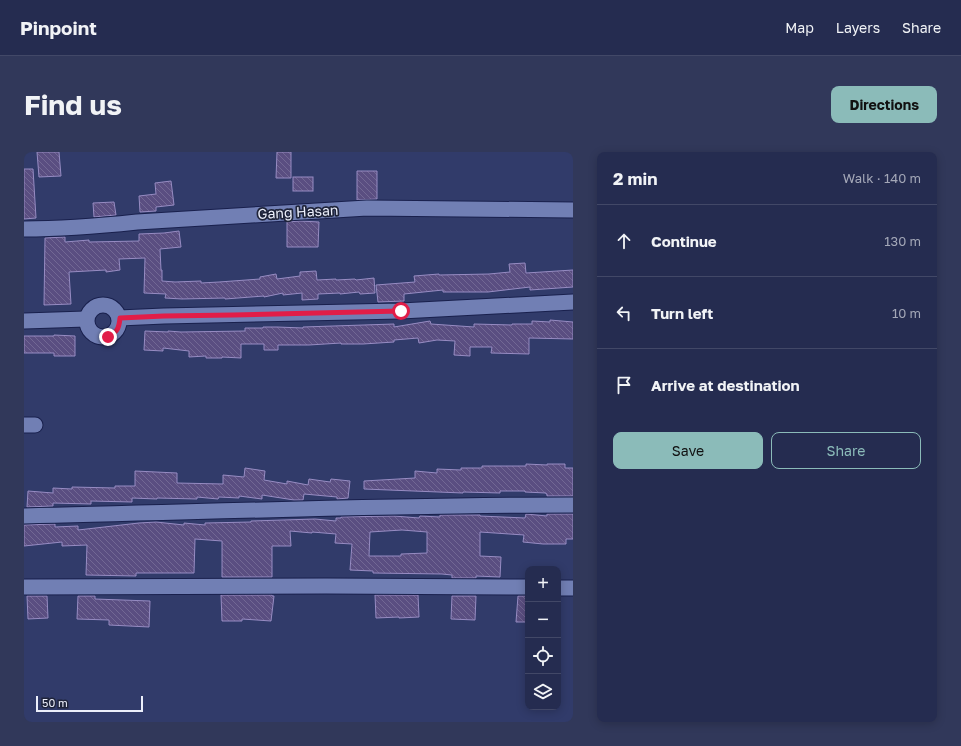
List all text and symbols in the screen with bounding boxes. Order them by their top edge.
text: Pinpoint [20,16,97,39]
text: Map [785,19,814,36]
text: Layers [836,19,880,36]
text: Share [902,19,941,36]
button: Directions [831,86,937,123]
text: Find us [24,88,122,121]
text: 2 min [613,168,657,189]
text: Walk · 140 m [843,170,921,186]
street label: Gang Hasan [257,201,339,222]
icon: ahead [613,230,635,252]
text: Continue [651,232,717,250]
text: 130 m [884,233,921,249]
route start [392,302,410,320]
icon: left [613,302,635,324]
text: Turn left [651,304,713,322]
text: 10 m [892,305,921,321]
route end [99,328,117,346]
icon: arrive [613,374,635,396]
text: Arrive at destination [651,376,800,394]
button: Save [613,432,763,469]
button: Share [771,432,921,469]
map controls [525,566,561,710]
button: + [525,566,561,602]
button: − [525,602,561,638]
button: locate [525,638,561,674]
button: layers [525,674,561,710]
scale bar [36,694,143,713]
text: 50 m [42,696,68,709]

